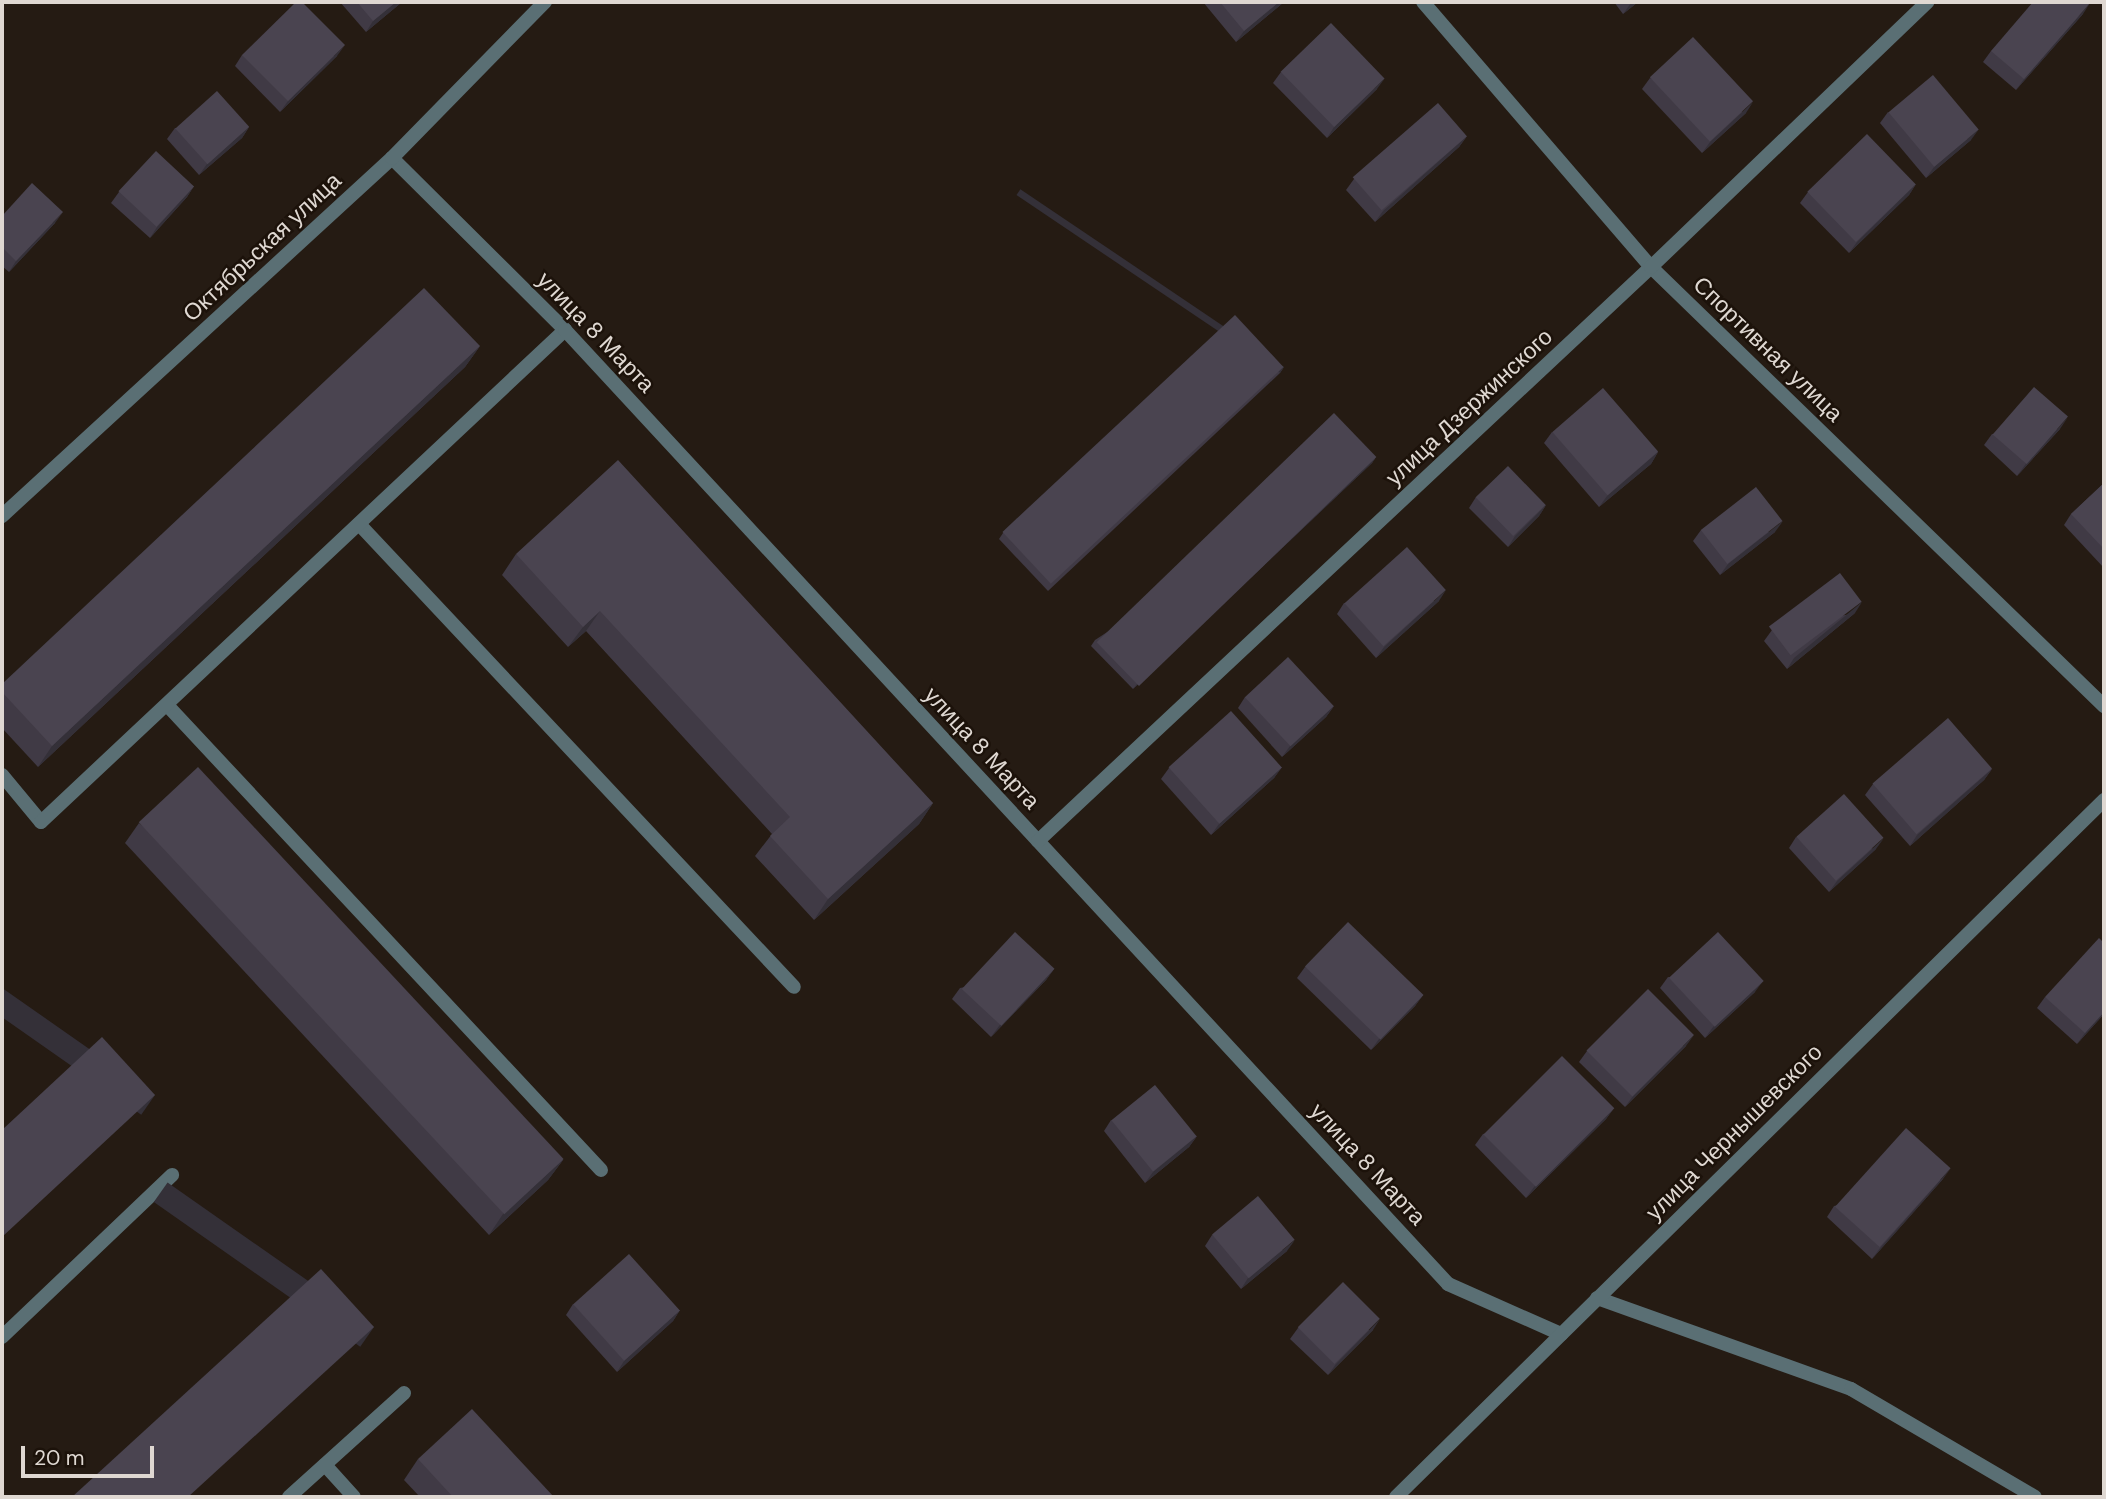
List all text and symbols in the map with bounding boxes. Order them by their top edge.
street label: Октябрьская улица [177,167,347,327]
street label: улица 8 Марта [532,266,660,398]
street label: Спортивная улица [1688,271,1848,427]
street label: улица Дзержинского [1380,323,1558,491]
street label: улица 8 Марта [918,681,1046,815]
street label: улица Чернышевского [1640,1038,1828,1226]
street label: улица 8 Марта [1304,1097,1432,1231]
scale bar [24,1432,158,1476]
text: 20 m [34,1444,85,1472]

